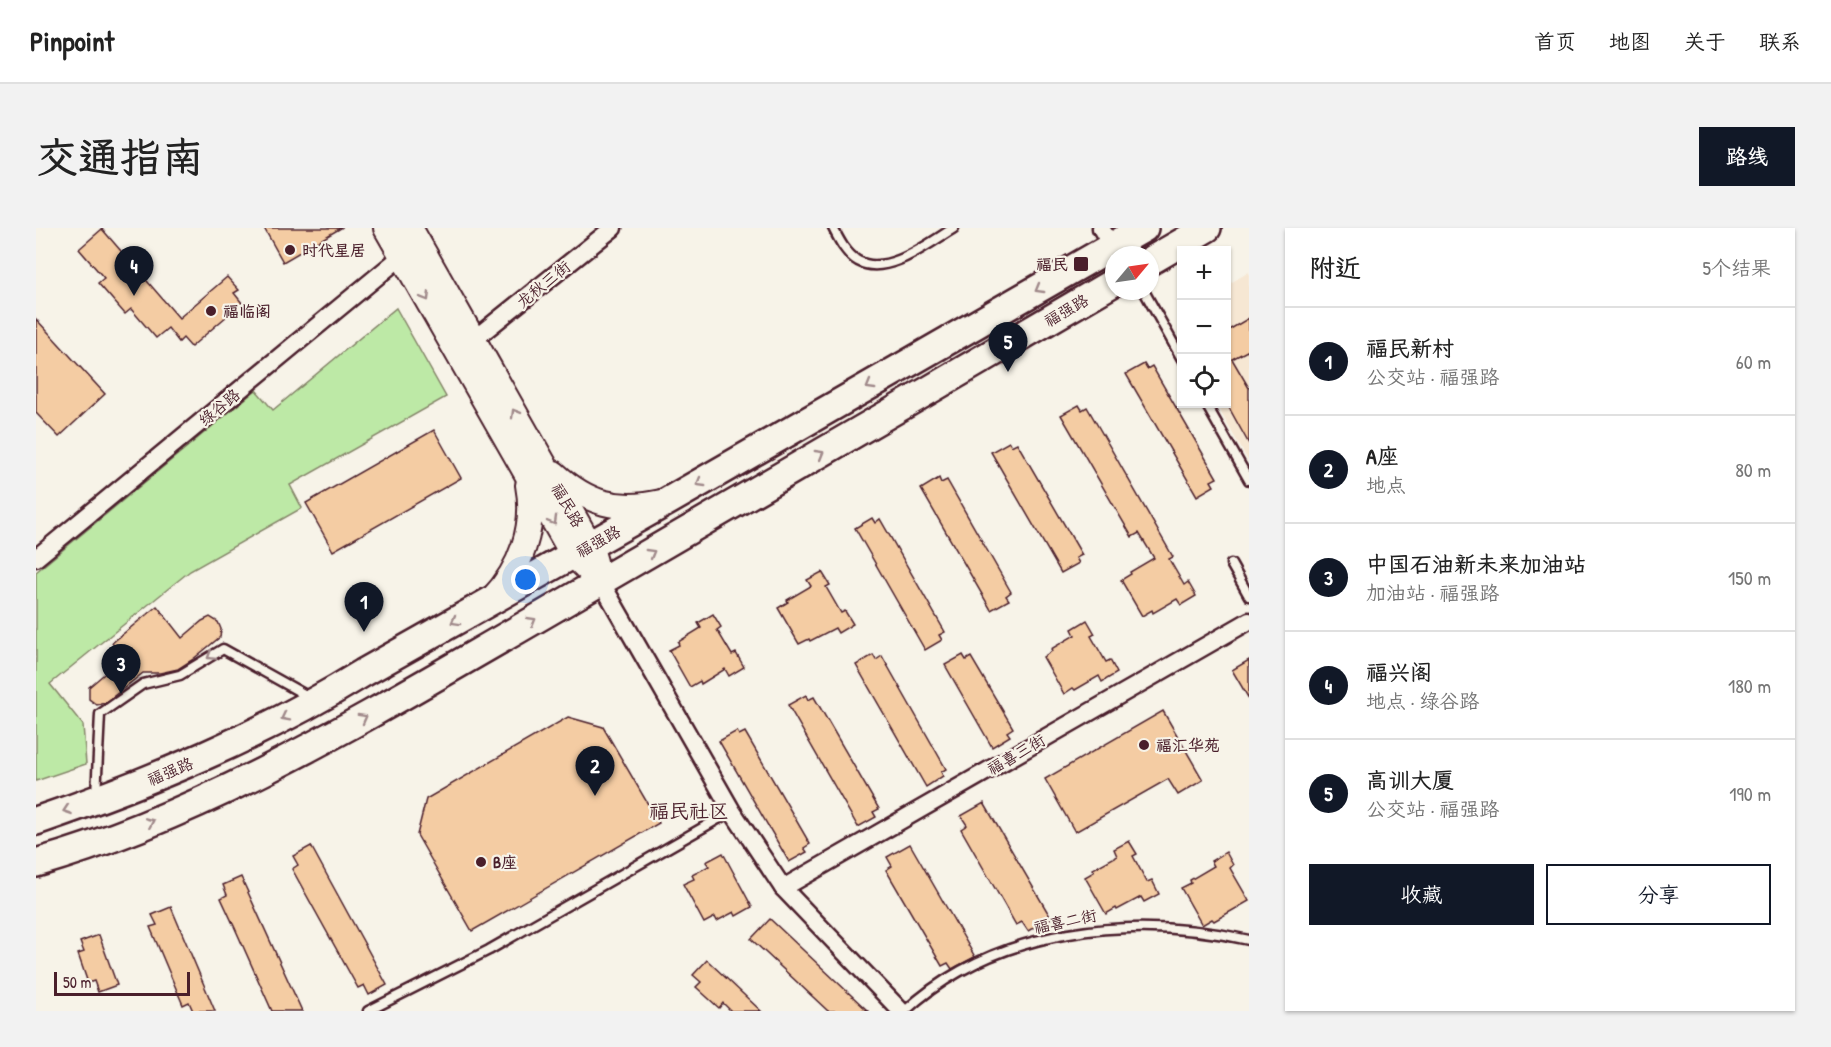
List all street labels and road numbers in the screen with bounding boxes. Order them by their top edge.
street label: 龙秋三街 [511,255,575,313]
street label: 福强路 [1040,288,1092,332]
street label: 绿谷路 [194,383,244,431]
street label: 福民路 [546,479,590,531]
street label: 福强路 [572,520,624,562]
street label: 福喜三街 [983,728,1049,780]
street label: 福强路 [144,751,196,791]
street label: 福喜二街 [1031,904,1099,938]

